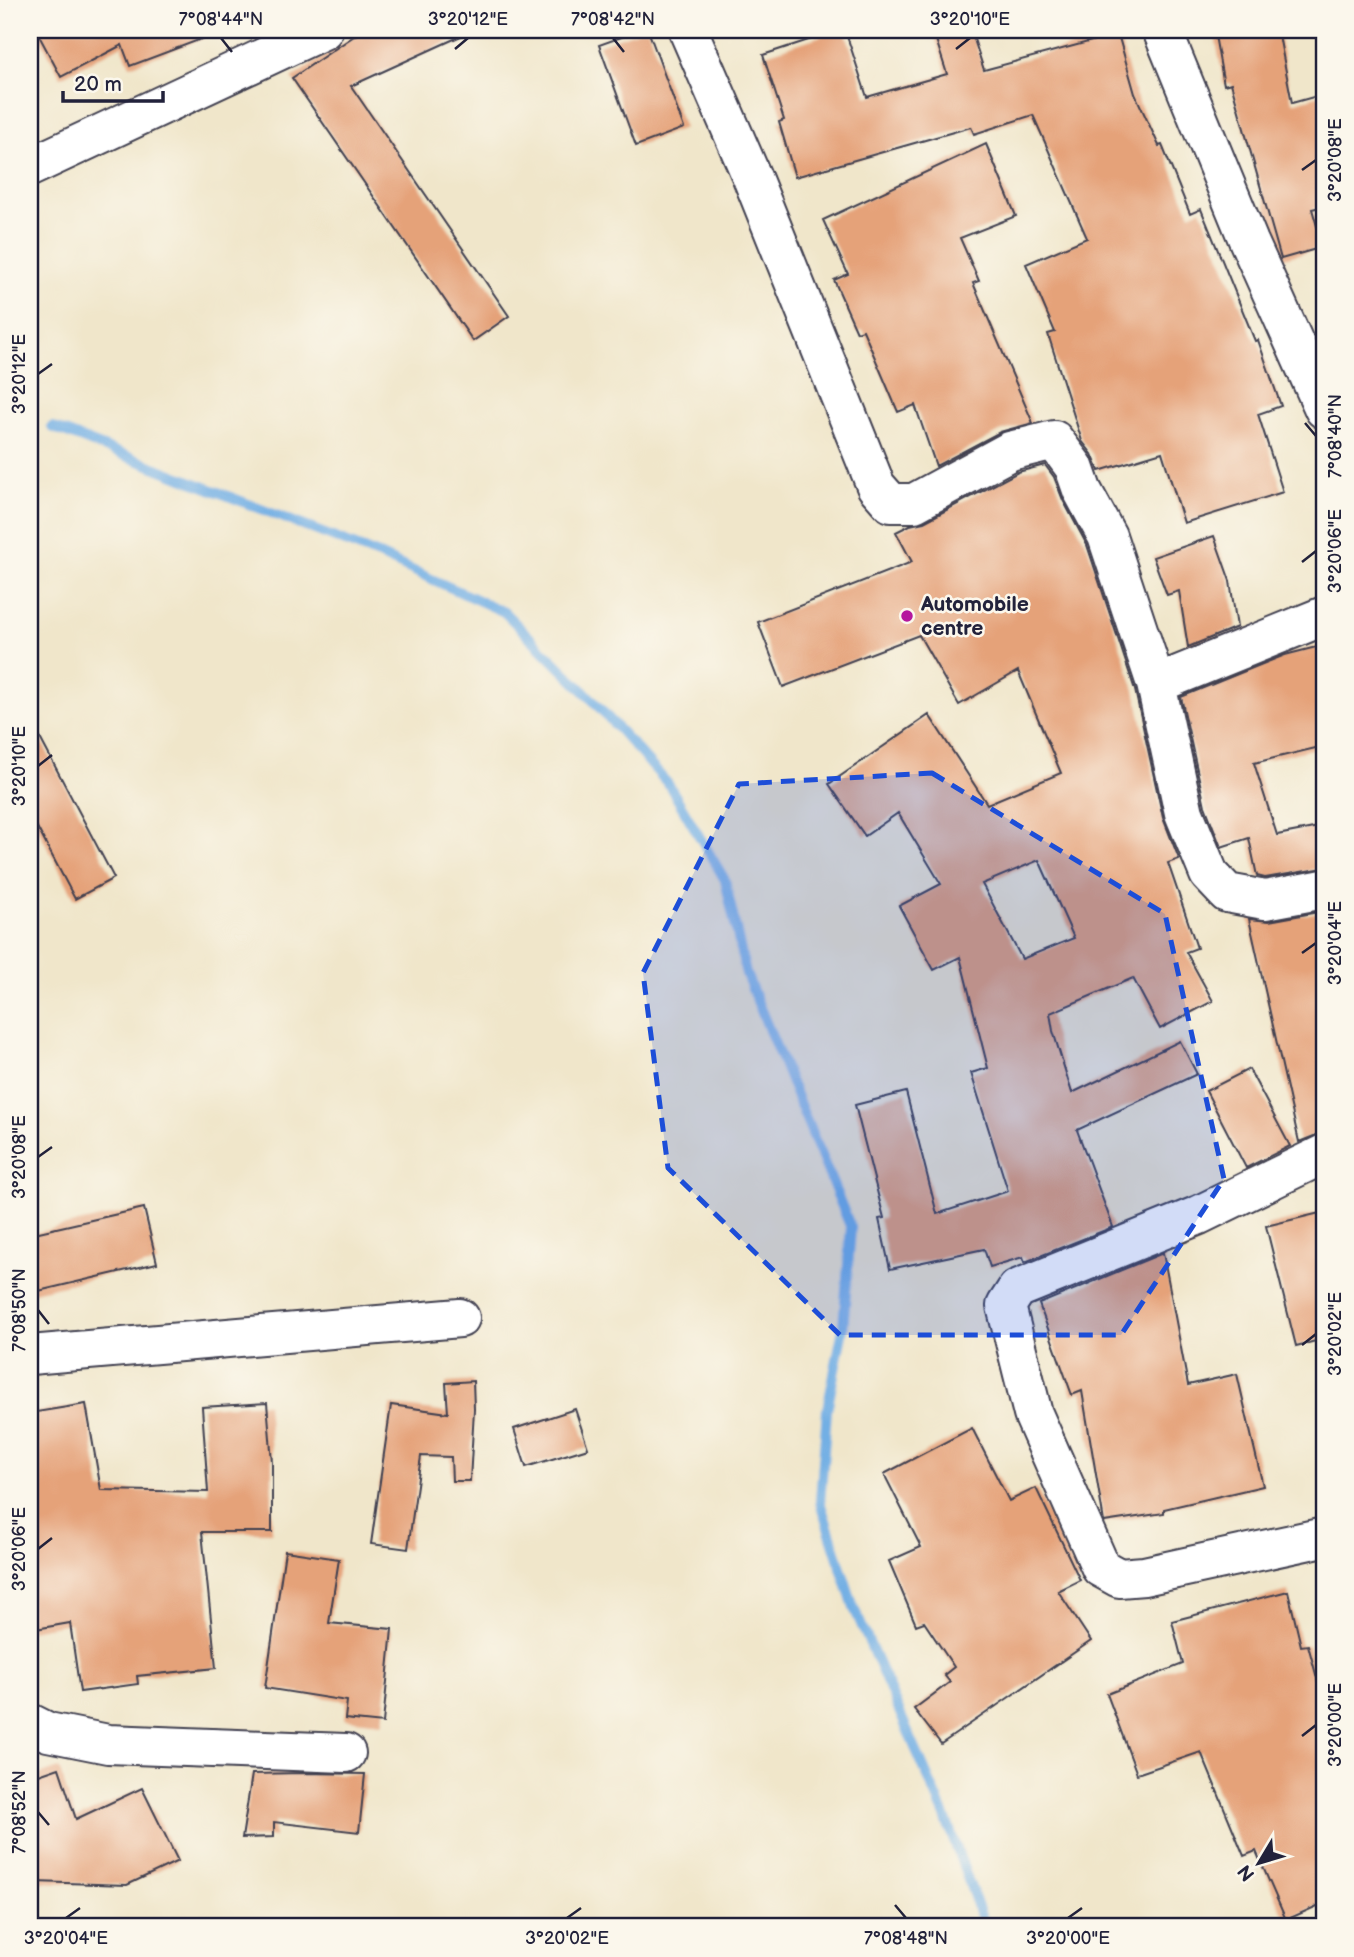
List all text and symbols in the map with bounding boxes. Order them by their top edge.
text: 7°08'44"N [179,9,263,30]
text: 3°20'12"E [428,9,508,30]
text: 7°08'42"N [571,9,655,30]
text: 3°20'10"E [930,9,1010,30]
scale bar [63,60,163,104]
text: 20 m [74,72,122,97]
text: 3°20'08"E [1325,118,1346,202]
text: 3°20'12"E [9,334,30,414]
text: 7°08'40"N [1325,394,1346,478]
text: 3°20'06"E [1325,509,1346,593]
place label: Automobile centre [920,592,1029,641]
marker: Automobile centre [899,608,915,624]
text: 3°20'10"E [9,726,30,806]
text: 3°20'04"E [1325,901,1346,985]
text: 3°20'08"E [9,1115,30,1199]
text: 7°08'50"N [9,1268,30,1352]
text: 3°20'02"E [1325,1292,1346,1376]
text: 3°20'06"E [9,1507,30,1591]
text: 3°20'00"E [1325,1683,1346,1767]
text: 7°08'52"N [9,1770,30,1854]
north arrow [1224,1828,1294,1898]
text: N [1233,1860,1260,1885]
text: 3°20'04"E [24,1928,108,1949]
text: 3°20'02"E [525,1928,609,1949]
text: 7°08'48"N [864,1928,948,1949]
text: 3°20'00"E [1026,1928,1110,1949]

